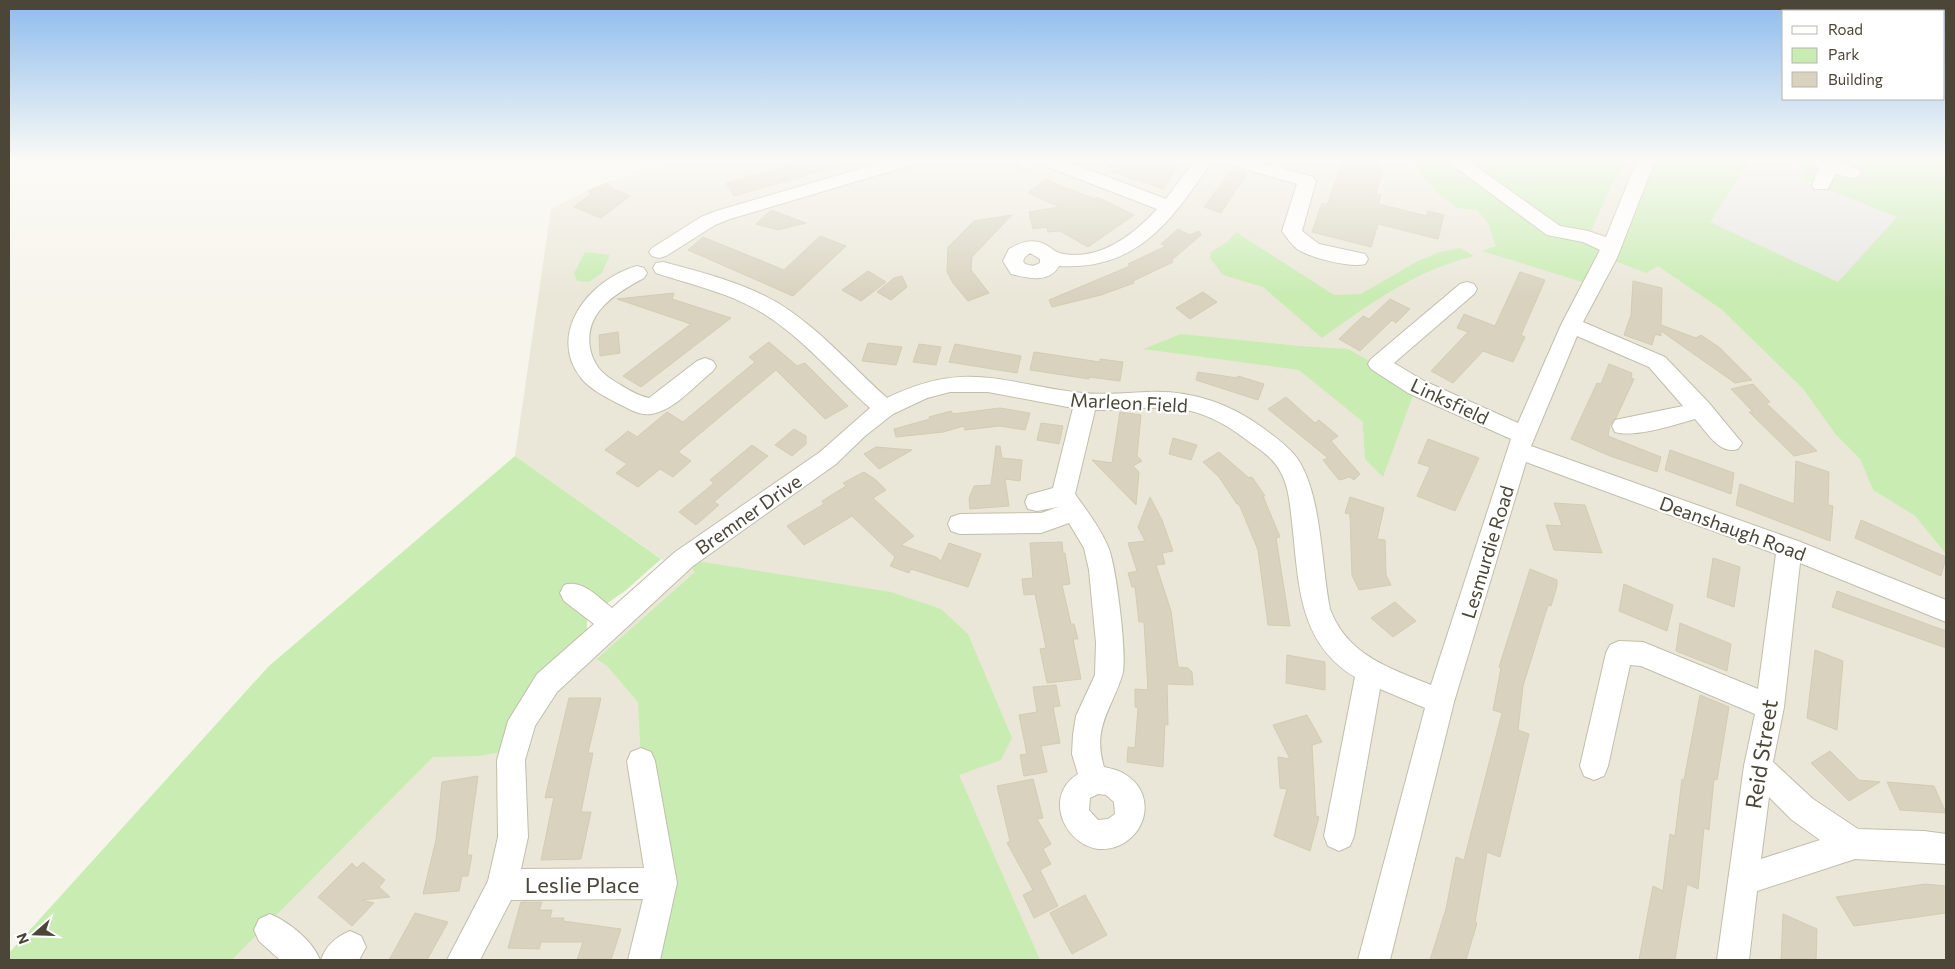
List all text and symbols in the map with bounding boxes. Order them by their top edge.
legend [1782,10,1945,100]
text: Road [1828,20,1863,38]
text: Park [1828,45,1859,63]
text: Building [1828,70,1883,88]
street label: Linksfield [1407,373,1493,429]
street label: Marleon Field [1070,387,1188,417]
street label: Bremner Drive [691,469,805,559]
street label: Lesmurdie Road [1456,483,1518,621]
street label: Deanshaugh Road [1657,491,1809,565]
street label: Reid Street [1739,697,1783,811]
street label: Leslie Place [525,871,639,898]
north arrow [10,909,60,959]
text: N [13,931,32,946]

